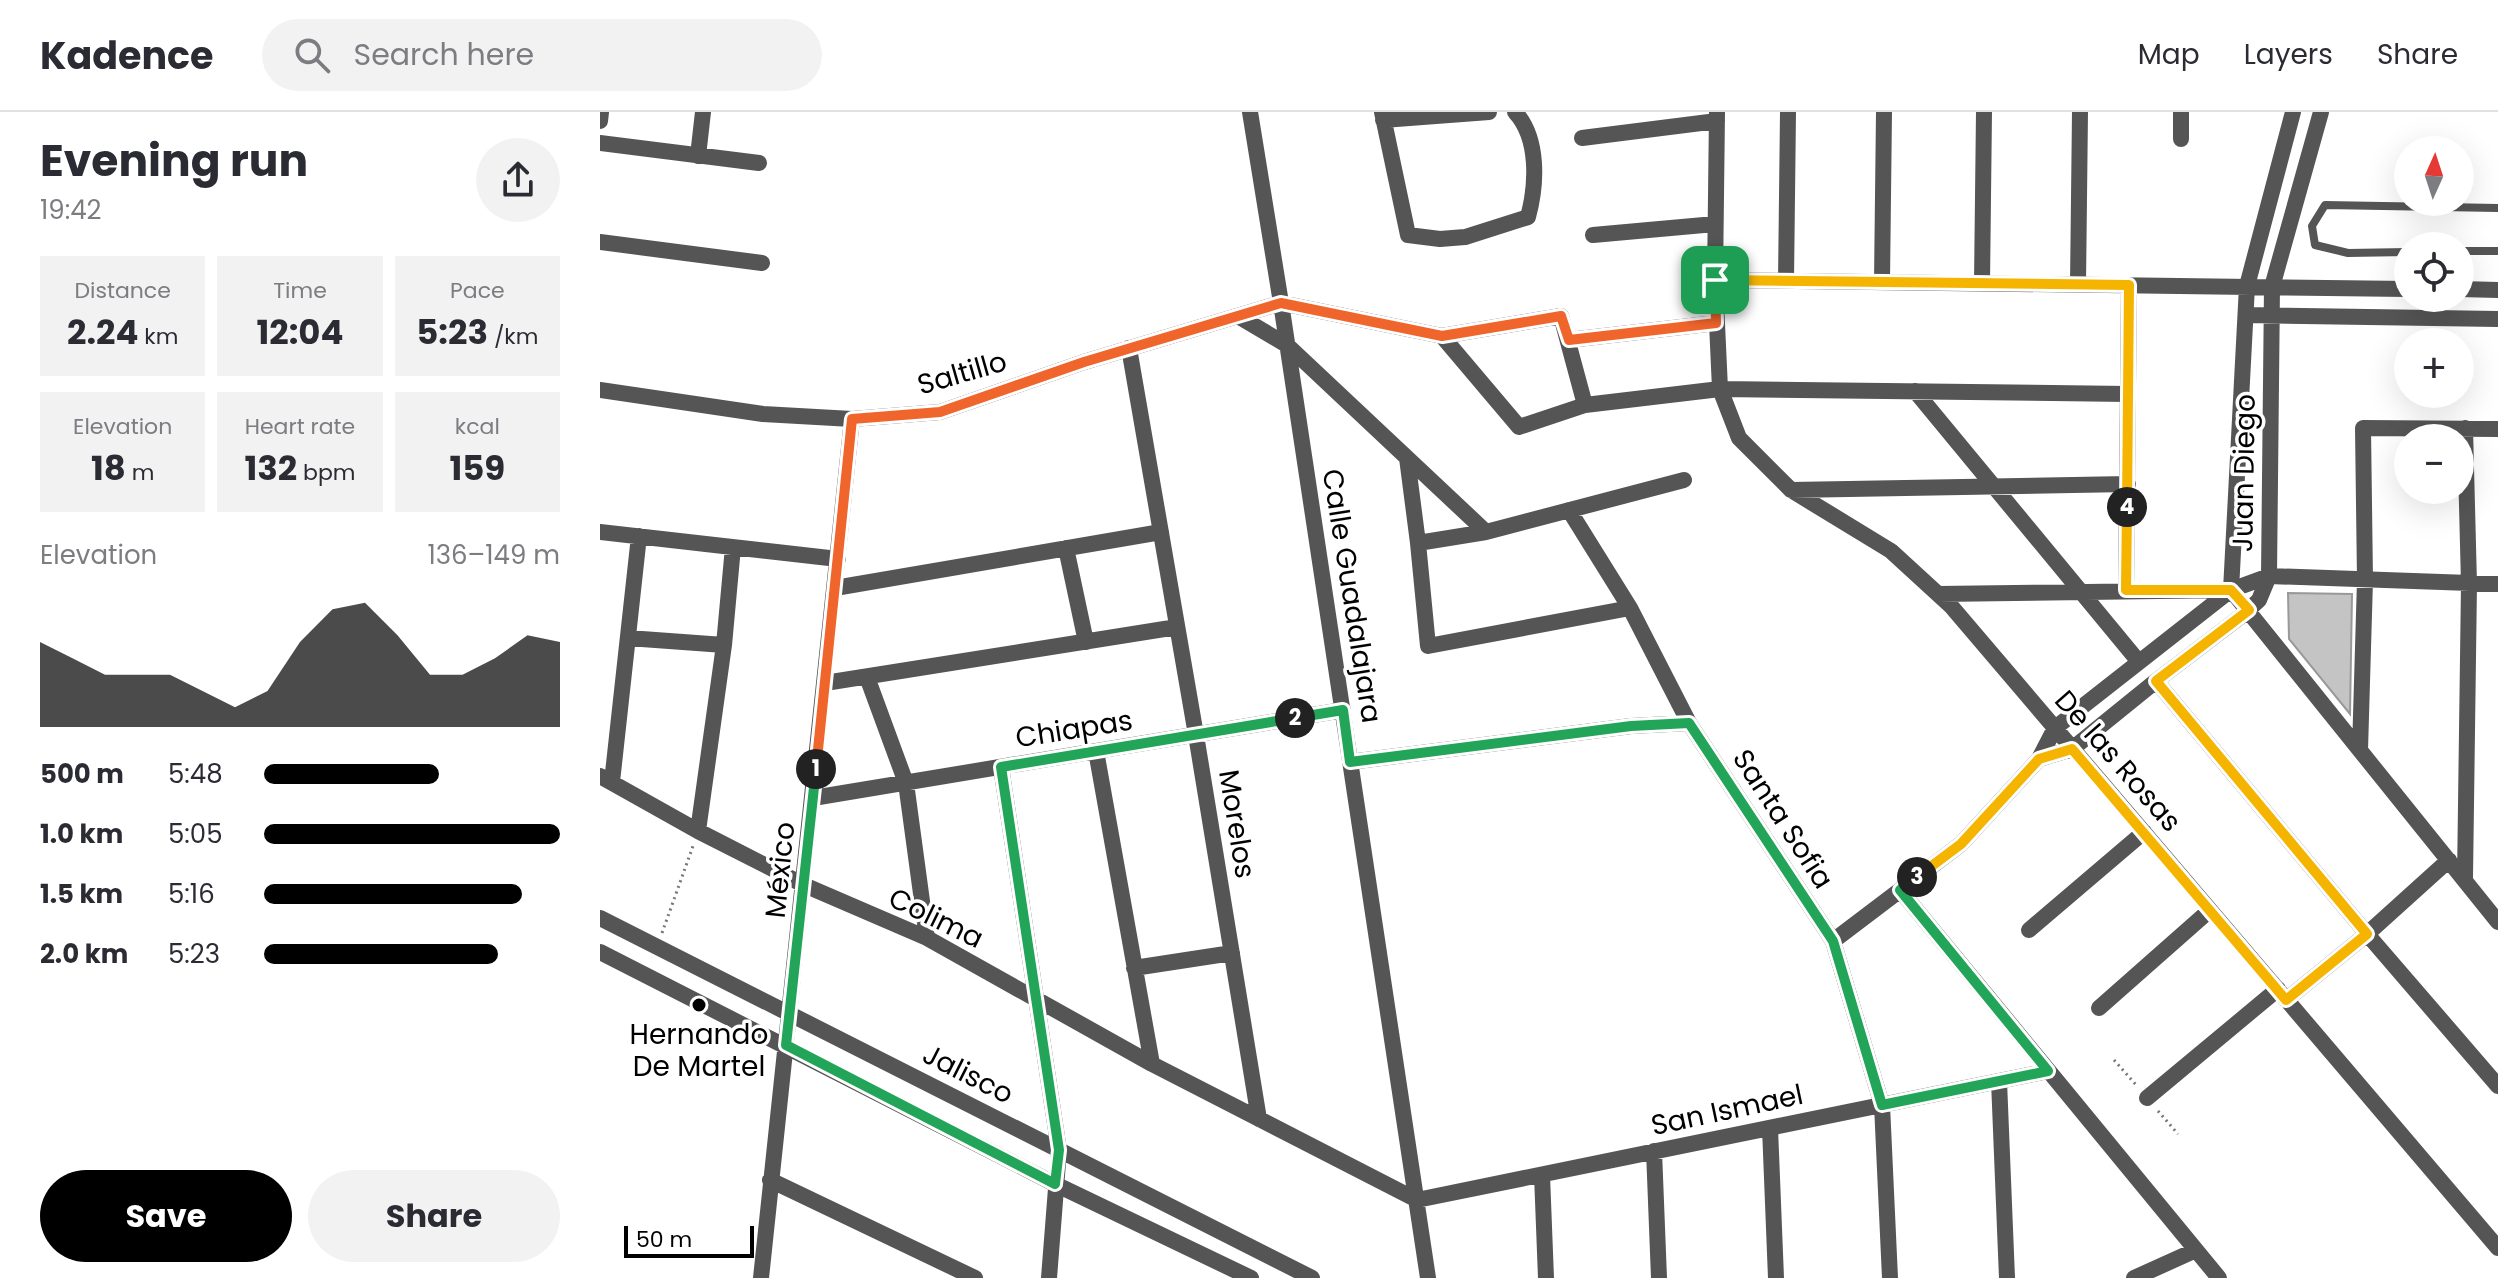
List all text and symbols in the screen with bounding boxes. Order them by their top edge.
search box [262,19,822,91]
text: Kadence [40,29,214,82]
icon: search [290,33,334,77]
text: Search here [354,33,534,76]
text: Map [2138,35,2200,74]
text: Layers [2244,35,2333,74]
text: Share [2377,35,2458,74]
text: Evening run [40,130,308,191]
north arrow [2394,136,2474,216]
map controls [2394,136,2474,504]
button: share [476,138,560,222]
text: 19:42 [40,192,102,228]
button: locate [2394,232,2474,312]
pin [1681,246,1749,314]
icon: arrive [1693,258,1737,302]
text: Distance [74,275,171,306]
text: Time [273,275,327,306]
text: Pace [450,275,505,306]
text: 2.24 [67,308,138,356]
text: 12:04 [256,308,344,356]
text: 5:23 [416,308,488,356]
text: km [138,321,178,352]
text: /km [488,321,538,352]
button: + [2394,328,2474,408]
street label: Saltillo [913,342,1011,404]
street label: Juan Diego [2223,394,2265,552]
text: Elevation [73,411,172,442]
text: Heart rate [245,411,355,442]
text: kcal [455,411,500,442]
button: − [2394,424,2474,504]
text: 18 [91,444,126,492]
text: 132 [244,444,297,492]
text: 159 [449,444,505,492]
text: m [126,457,154,488]
text: bpm [297,457,356,488]
street label: Calle Guadalajara [1313,466,1391,726]
pin: 4 [2107,487,2147,527]
text: 4 [2120,491,2134,522]
text: Elevation [40,537,157,573]
text: 136–149 m [427,537,560,573]
street label: De las Rosas [2046,682,2190,840]
pin: 2 [1275,698,1315,738]
street label: Chiapas [1013,701,1135,757]
text: 2 [1289,702,1301,733]
street label: Santa Sofia [1723,742,1843,896]
pin: 1 [796,749,836,789]
text: 1 [812,753,820,784]
text: 500 m [40,756,124,792]
text: 5:48 [168,756,223,792]
street label: Morelos [1209,767,1265,881]
text: 1.0 km [40,816,123,852]
text: 5:05 [168,816,223,852]
street label: México [756,820,804,920]
pin: 3 [1897,857,1937,897]
text: 3 [1910,861,1924,892]
text: 1.5 km [40,876,123,912]
text: 5:16 [168,876,215,912]
street label: Colima [882,878,990,958]
text: 2.0 km [40,936,128,972]
text: 5:23 [168,936,220,972]
marker: Hernando De Martel [690,996,708,1014]
place label: Hernando De Martel [630,1015,768,1086]
street label: Jalisco [916,1035,1020,1113]
street label: San Ismael [1647,1075,1807,1145]
button: Save [40,1170,292,1262]
button: Share [308,1170,560,1262]
scale bar [624,1222,754,1258]
text: 50 m [636,1224,692,1255]

